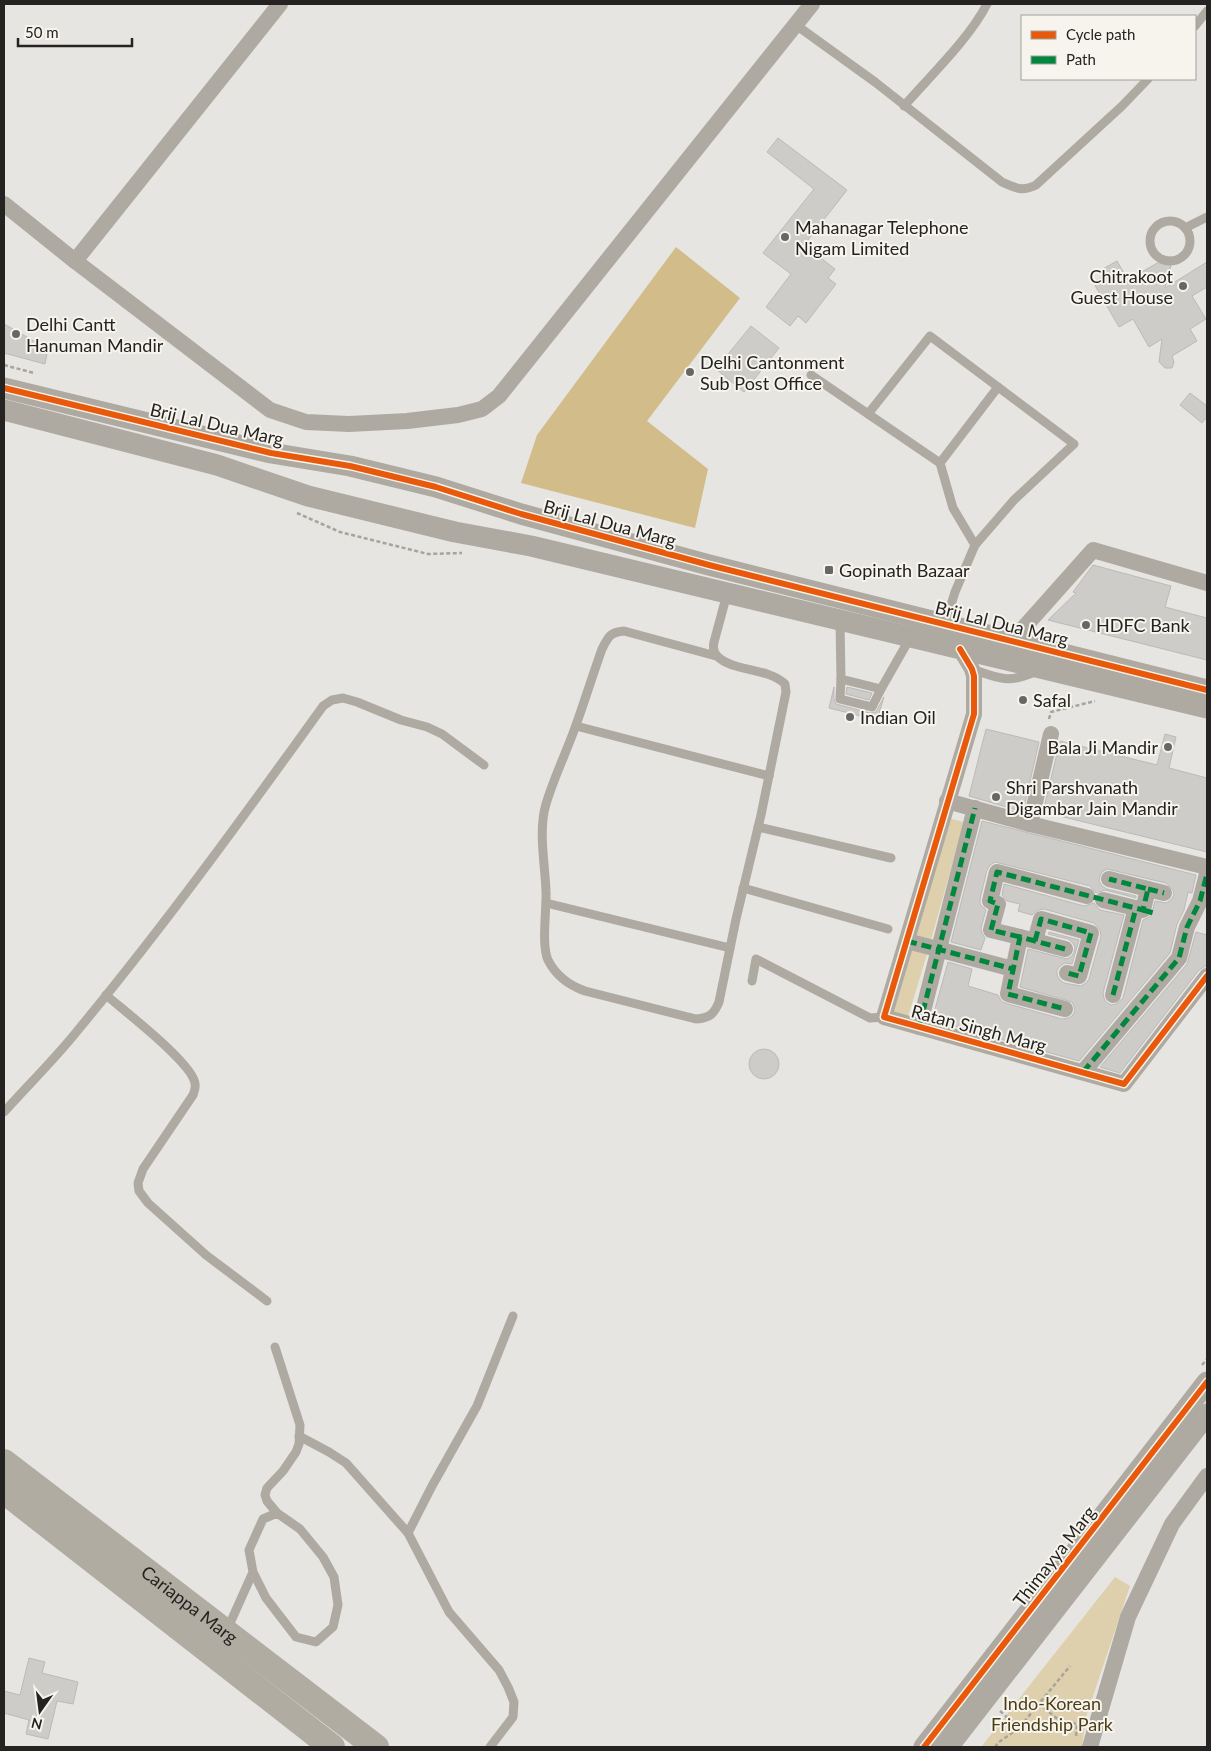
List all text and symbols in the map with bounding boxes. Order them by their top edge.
scale bar [18,15,131,47]
legend [1021,15,1196,80]
text: 50 m [25,23,59,41]
text: Cycle path [1066,25,1135,43]
text: Path [1066,50,1096,68]
place label: Mahanagar Telephone Nigam Limited [795,216,969,259]
marker: Mahanagar Telephone Nigam Limited [779,231,791,243]
place label: Chitrakoot Guest House [1071,265,1174,308]
marker: Chitrakoot Guest House [1177,280,1189,292]
place label: Delhi Cantt Hanuman Mandir [26,313,164,356]
marker: Delhi Cantt Hanuman Mandir [10,328,22,340]
place label: Delhi Cantonment Sub Post Office [700,351,845,394]
marker: Delhi Cantonment Sub Post Office [684,366,696,378]
street label: Brij Lal Dua Marg [148,398,286,450]
street label: Brij Lal Dua Marg [541,495,679,551]
place label: Gopinath Bazaar [839,559,970,581]
marker: Gopinath Bazaar [823,564,835,576]
street label: Brij Lal Dua Marg [933,596,1071,650]
place label: HDFC Bank [1096,614,1191,636]
marker: HDFC Bank [1080,619,1092,631]
place label: Safal [1033,689,1071,711]
marker: Safal [1017,694,1029,706]
place label: Indian Oil [860,706,936,728]
marker: Indian Oil [844,711,856,723]
place label: Bala Ji Mandir [1048,736,1158,758]
marker: Bala Ji Mandir [1162,741,1174,753]
place label: Shri Parshvanath Digambar Jain Mandir [1006,776,1178,819]
marker: Shri Parshvanath Digambar Jain Mandir [990,791,1002,803]
street label: Ratan Singh Marg [909,999,1049,1057]
street label: Thimayya Marg [1008,1501,1100,1611]
street label: Cariappa Marg [137,1560,242,1648]
north arrow [15,1686,65,1736]
park label: Indo-Korean Friendship Park [991,1692,1114,1735]
text: N [29,1715,44,1734]

